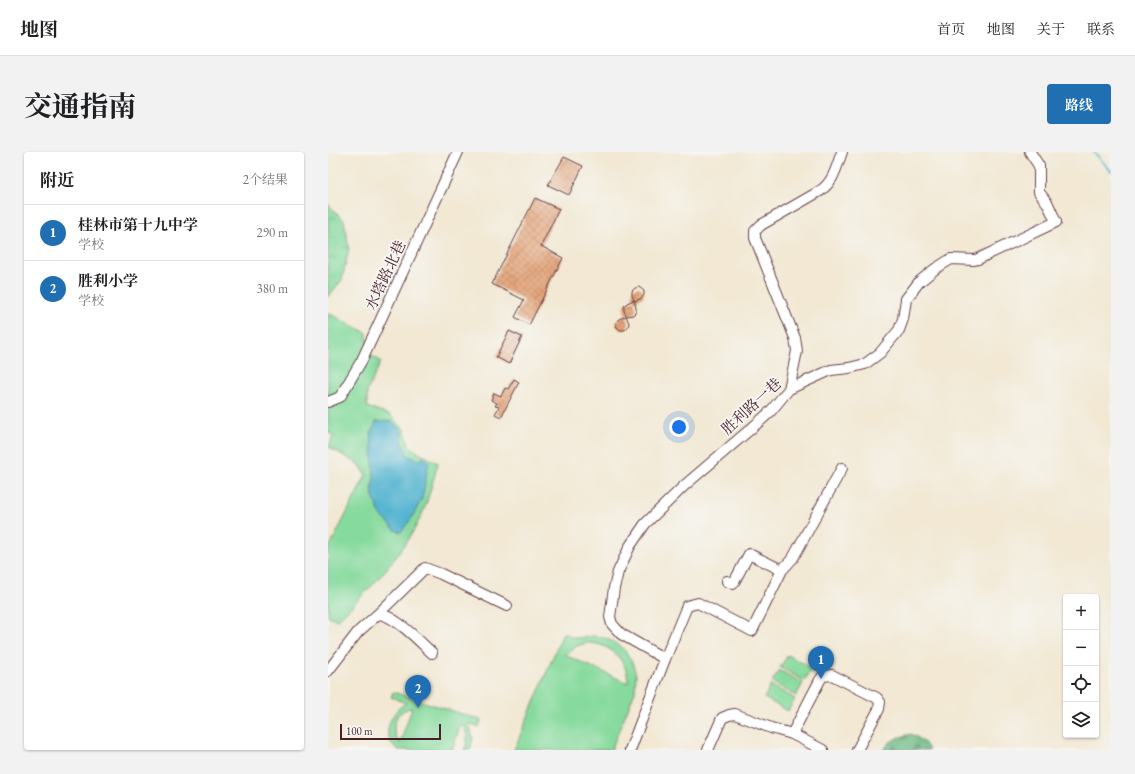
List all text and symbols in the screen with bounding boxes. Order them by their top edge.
text: 地图 [20,17,58,42]
text: 首页 [937,20,965,38]
text: 地图 [987,20,1015,38]
text: 关于 [1037,20,1065,38]
text: 联系 [1087,20,1115,38]
button: 路线 [1047,84,1111,124]
text: 交通指南 [24,88,136,124]
text: 附近 [40,169,74,191]
text: 2个结果 [243,171,288,188]
text: 桂林市第十九中学 [78,215,198,234]
text: 1 [50,224,56,241]
text: 290 m [257,224,288,241]
text: 学校 [78,236,104,253]
street label: 水塔路北巷 [361,237,409,313]
text: 胜利小学 [78,271,138,290]
text: 2 [50,280,56,297]
text: 380 m [257,280,288,297]
text: 学校 [78,292,104,309]
street label: 胜利路一巷 [717,373,785,439]
your location [669,417,689,437]
map controls [1063,594,1099,738]
button: + [1063,594,1099,630]
button: − [1063,630,1099,666]
pin: 1 [808,646,834,679]
button: locate [1063,666,1099,702]
pin: 2 [405,675,431,708]
button: layers [1063,702,1099,738]
scale bar [340,722,441,741]
text: 100 m [346,724,373,738]

